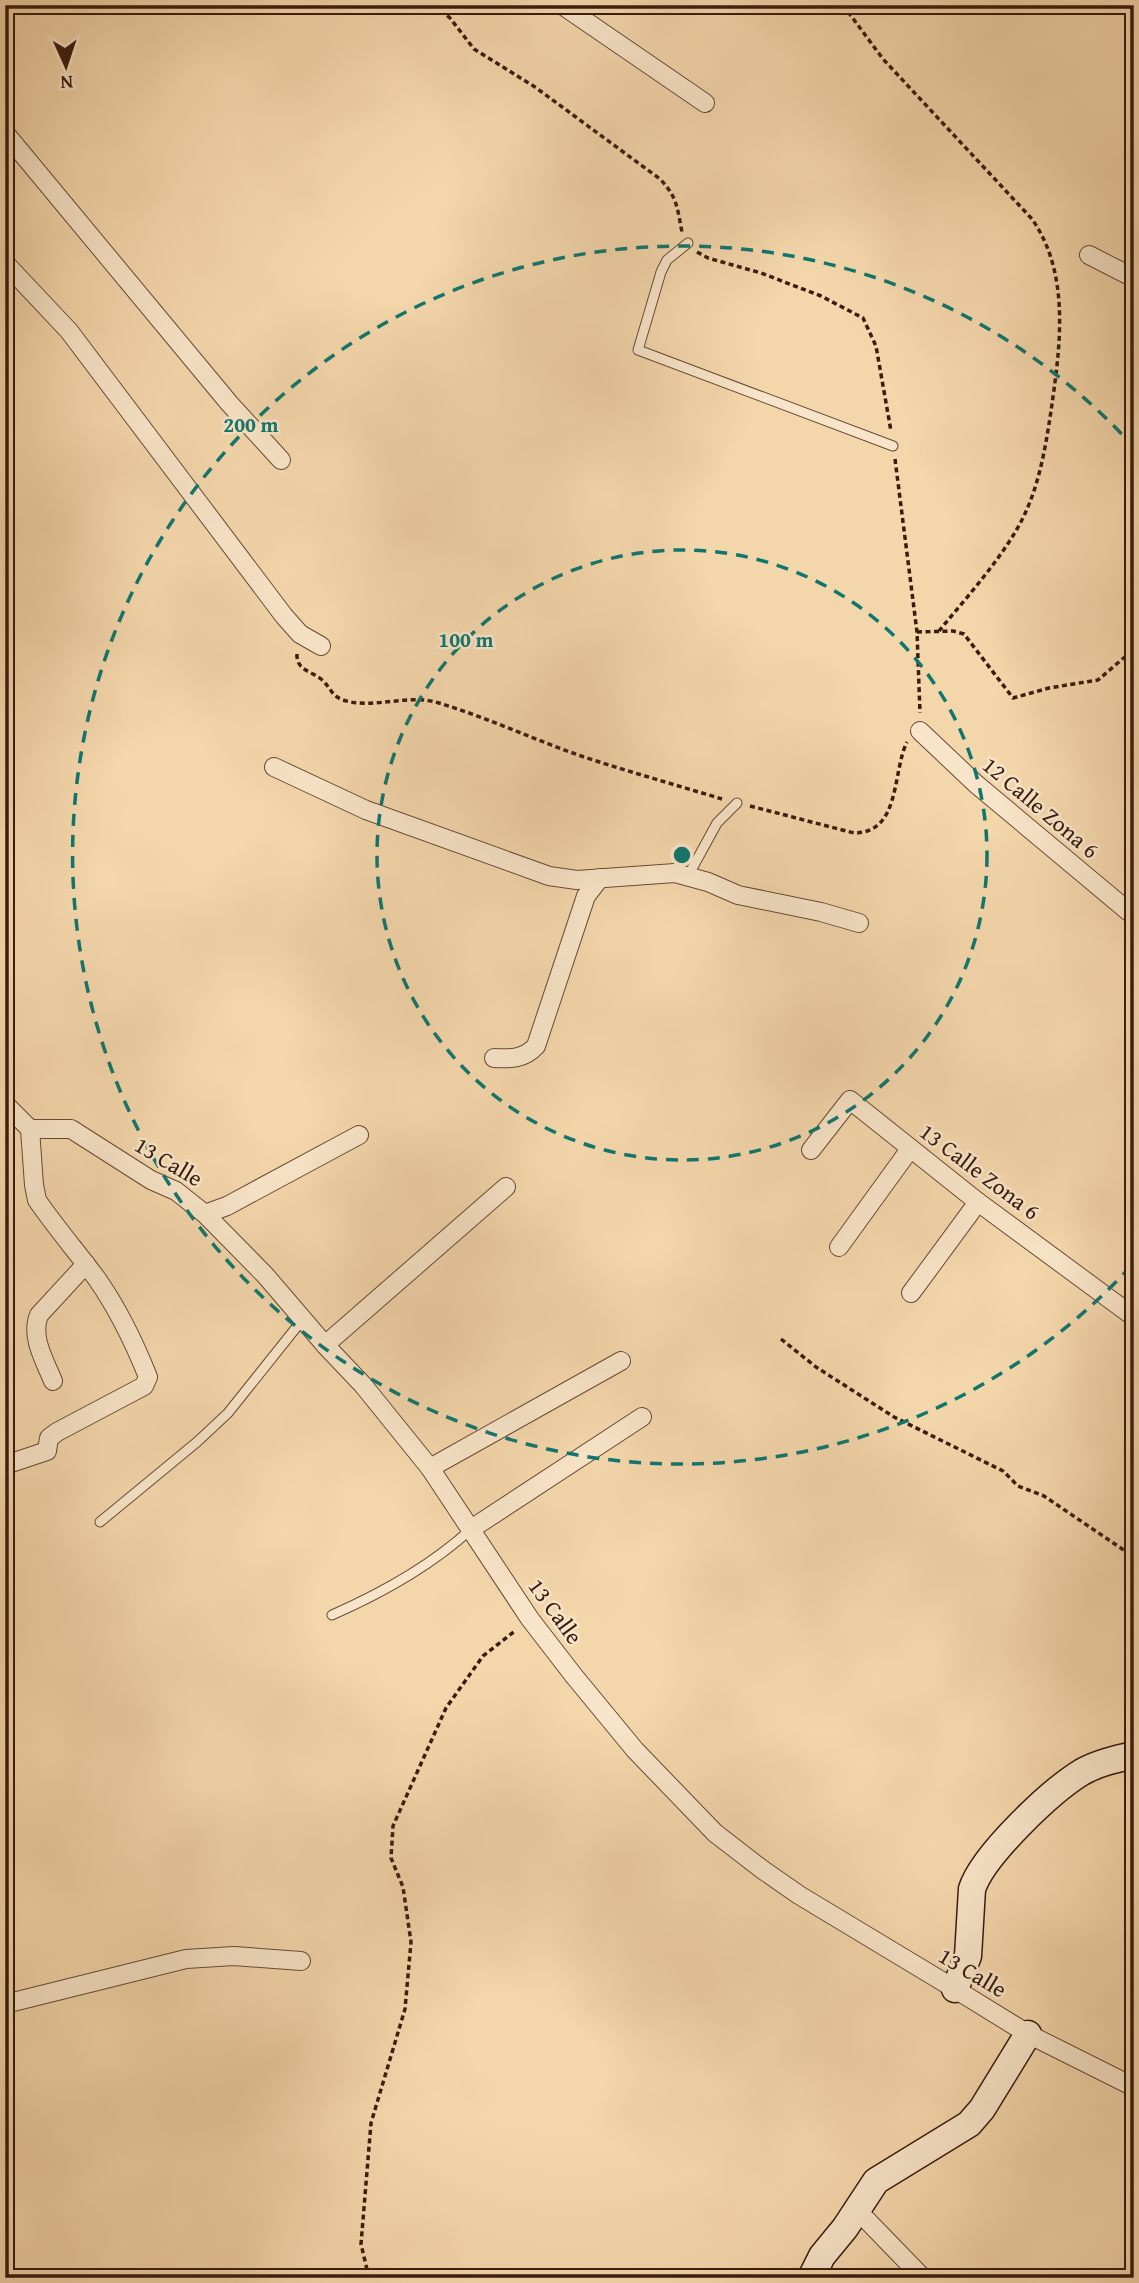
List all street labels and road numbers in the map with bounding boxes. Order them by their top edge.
street label: 12 Calle Zona 6 [976,748,1106,866]
street label: 13 Calle Zona 6 [913,1115,1047,1227]
street label: 13 Calle [129,1128,209,1194]
street label: 13 Calle [521,1571,591,1651]
street label: 13 Calle [933,1939,1013,2005]

